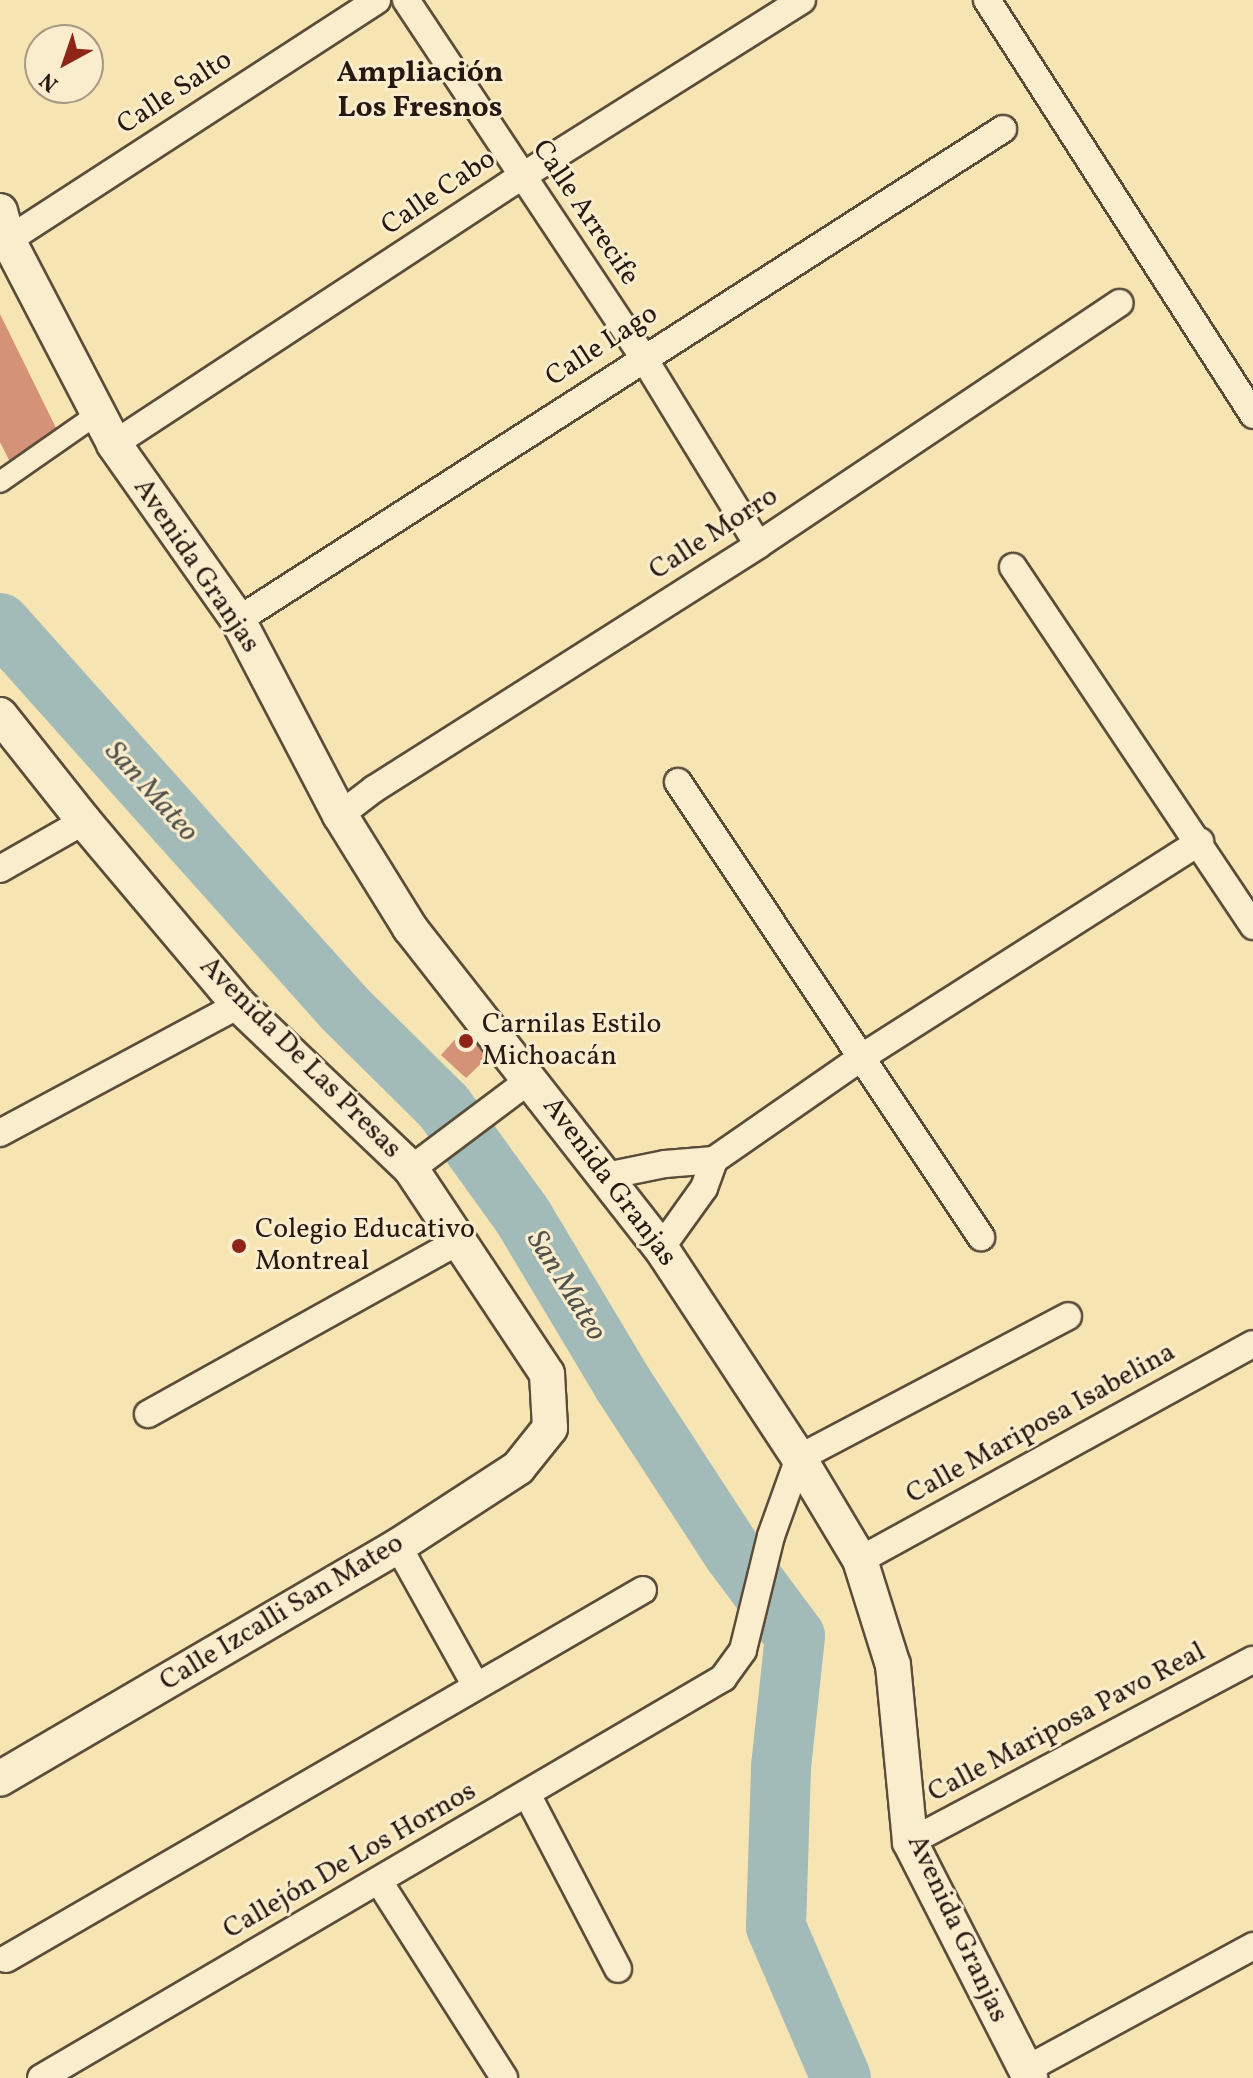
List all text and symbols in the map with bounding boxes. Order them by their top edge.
north arrow [24,24,104,104]
street label: Calle Salto [111,43,239,143]
district label: Ampliación Los Fresnos [336,55,504,126]
text: N [33,64,66,98]
street label: Calle Arrecife [524,134,646,292]
street label: Calle Cabo [376,143,502,243]
street label: Calle Lago [540,297,664,395]
street label: Avenida Granjas [125,472,267,660]
street label: Calle Morro [643,480,785,588]
water label: San Mateo [96,734,206,850]
street label: Avenida De Las Presas [192,950,408,1166]
place label: Carnilas Estilo Michoacán [482,1008,661,1074]
marker: Carnilas Estilo Michoacán [457,1032,475,1050]
street label: Avenida Granjas [534,1091,684,1273]
place label: Colegio Educativo Montreal [255,1213,475,1279]
water label: San Mateo [518,1224,614,1348]
marker: Colegio Educativo Montreal [230,1237,248,1255]
street label: Calle Mariposa Isabelina [901,1336,1181,1512]
street label: Calle Izcalli San Mateo [154,1527,410,1699]
street label: Calle Mariposa Pavo Real [923,1636,1211,1810]
street label: Callejón De Los Hornos [218,1775,482,1947]
street label: Avenida Granjas [899,1830,1015,2028]

